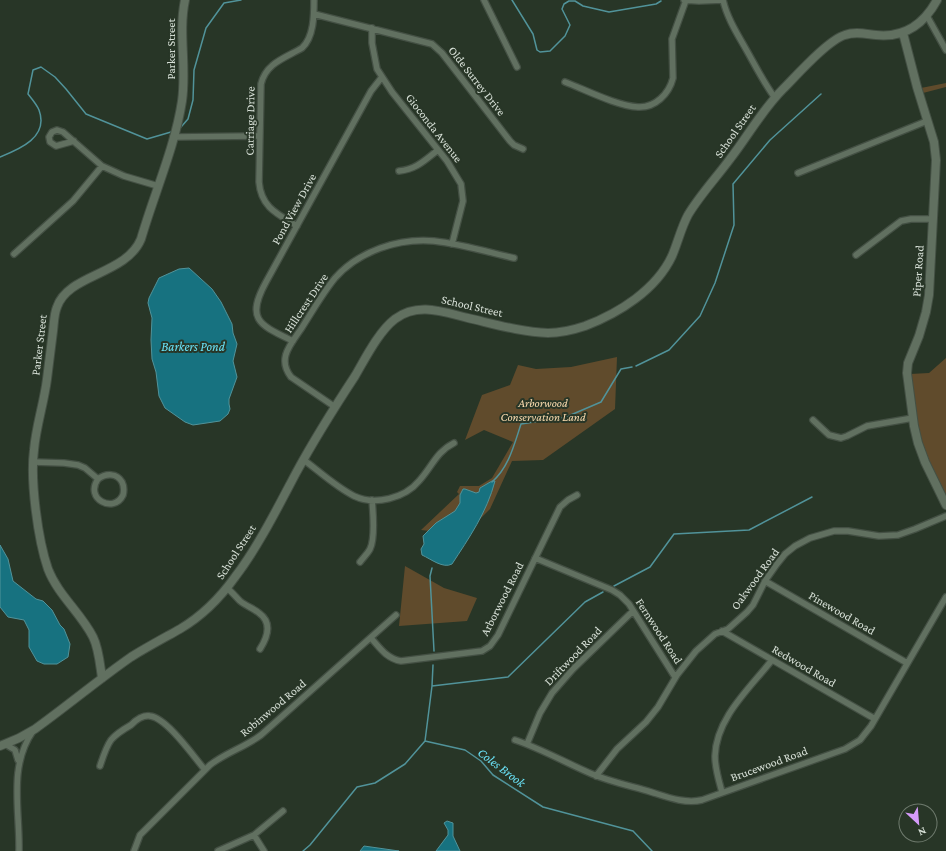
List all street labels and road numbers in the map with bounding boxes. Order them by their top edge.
street label: Parker Street [164,17,178,80]
street label: Olde Surrey Drive [445,43,509,119]
street label: Carriage Drive [242,86,258,156]
street label: Gioconda Avenue [403,91,465,165]
street label: School Street [711,101,759,161]
street label: Pond View Drive [269,171,319,247]
street label: Piper Road [909,244,927,297]
street label: Hillcrest Drive [281,271,331,335]
street label: School Street [440,292,505,320]
street label: Parker Street [28,313,50,376]
street label: School Street [213,521,259,582]
street label: Oakwood Road [728,545,782,613]
street label: Arborwood Road [477,559,527,638]
street label: Pinewood Road [806,588,878,638]
street label: Fernwood Road [633,596,686,667]
street label: Driftwood Road [541,623,605,688]
street label: Redwood Road [769,642,839,690]
street label: Robinwood Road [237,676,309,740]
street label: Brucewood Road [729,743,810,784]

